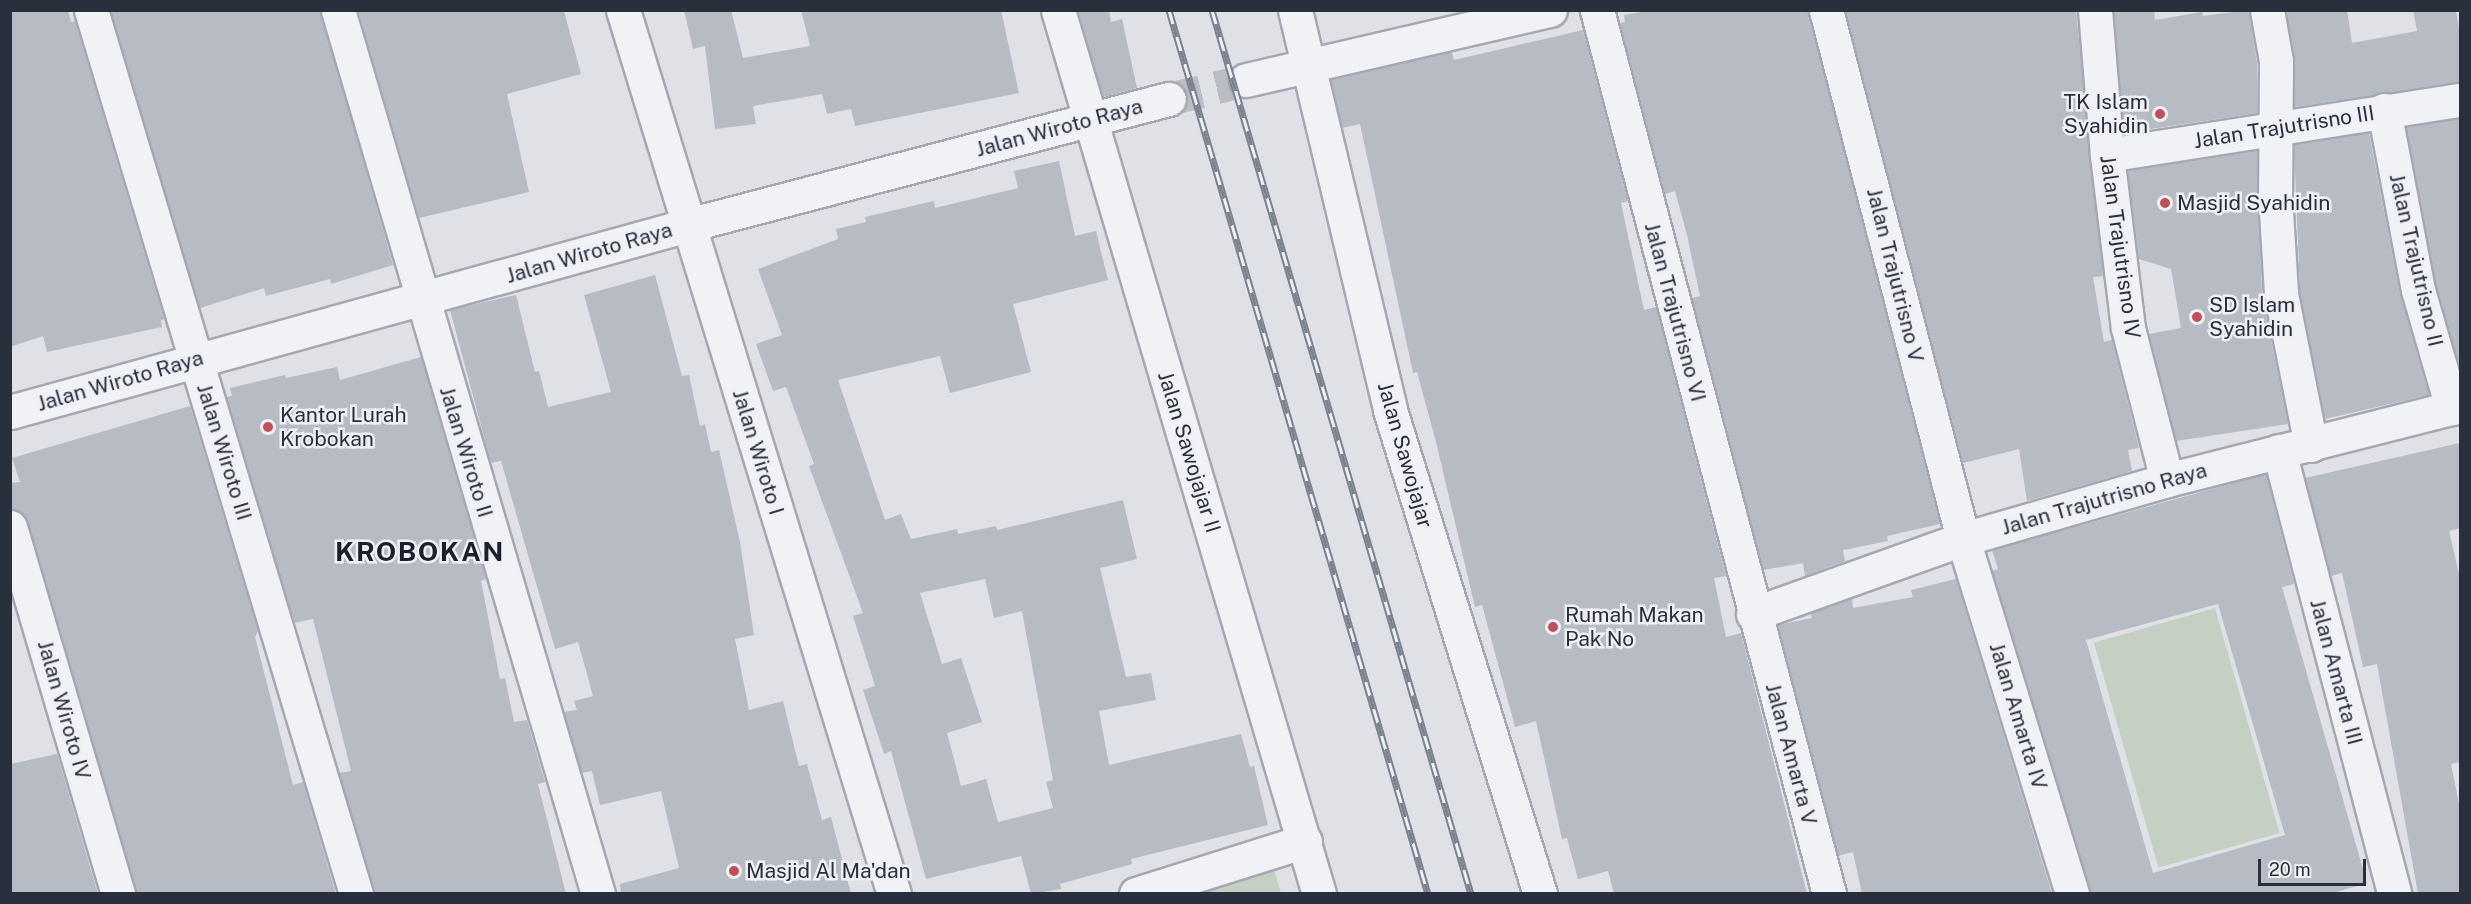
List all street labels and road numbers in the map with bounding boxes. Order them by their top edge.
street label: Jalan Wiroto Raya [972,94,1146,162]
street label: Jalan Trajutrisno III [2192,100,2376,154]
street label: Jalan Trajutrisno IV [2095,154,2145,340]
street label: Jalan Trajutrisno II [2384,171,2448,349]
street label: Jalan Trajutrisno V [1861,185,1929,365]
street label: Jalan Wiroto Raya [503,217,675,289]
street label: Jalan Trajutrisno VI [1639,219,1711,405]
street label: Jalan Wiroto Raya [34,345,206,417]
street label: Jalan Sawojajar II [1152,368,1226,536]
street label: Jalan Sawojajar [1372,379,1438,531]
street label: Jalan Wiroto III [191,380,257,524]
street label: Jalan Wiroto II [434,383,498,521]
street label: Jalan Wiroto I [727,386,789,518]
street label: Jalan Trajutrisno Raya [1998,458,2210,540]
street label: Jalan Amarta III [2304,596,2368,748]
street label: Jalan Wiroto IV [32,637,96,783]
street label: Jalan Amarta IV [1984,639,2052,793]
street label: Jalan Amarta V [1760,680,1822,828]

